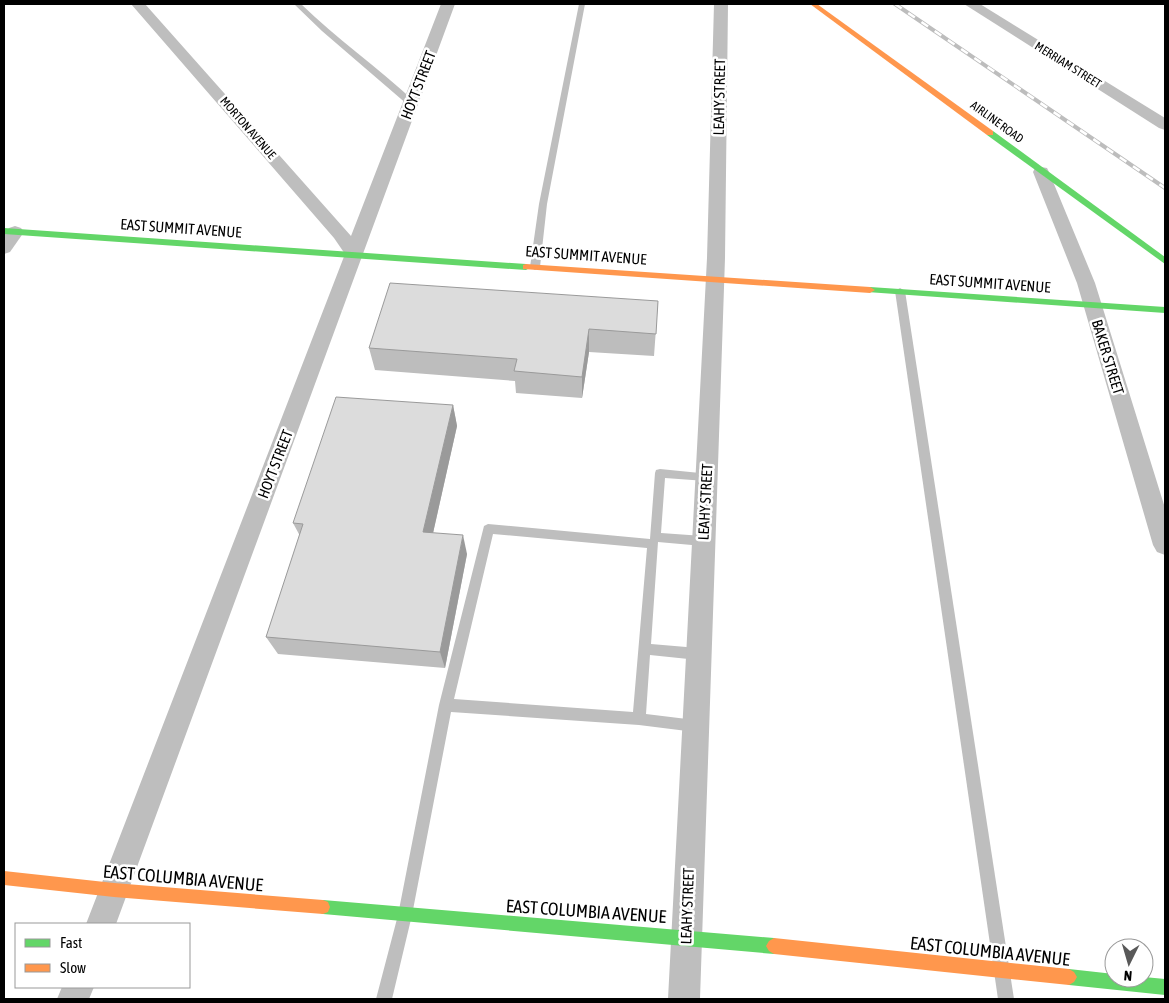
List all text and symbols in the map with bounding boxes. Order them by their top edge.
street label: MERRIAM STREET [1032,39,1104,91]
street label: HOYT STREET [397,48,439,122]
street label: LEAHY STREET [710,58,728,136]
street label: MORTON AVENUE [217,94,279,162]
street label: AIRLINE ROAD [968,98,1026,146]
street label: EAST SUMMIT AVENUE [120,215,243,241]
street label: EAST SUMMIT AVENUE [525,242,648,268]
street label: EAST SUMMIT AVENUE [929,270,1052,296]
street label: BAKER STREET [1089,317,1128,397]
street label: HOYT STREET [254,427,296,501]
street label: LEAHY STREET [695,463,716,541]
street label: EAST COLUMBIA AVENUE [102,861,264,895]
street label: LEAHY STREET [677,867,697,945]
street label: EAST COLUMBIA AVENUE [505,895,667,927]
legend [15,923,190,988]
street label: EAST COLUMBIA AVENUE [909,932,1071,970]
text: Fast [60,934,82,951]
north arrow [1104,938,1154,988]
text: Slow [60,959,86,976]
text: N [1123,968,1133,984]

